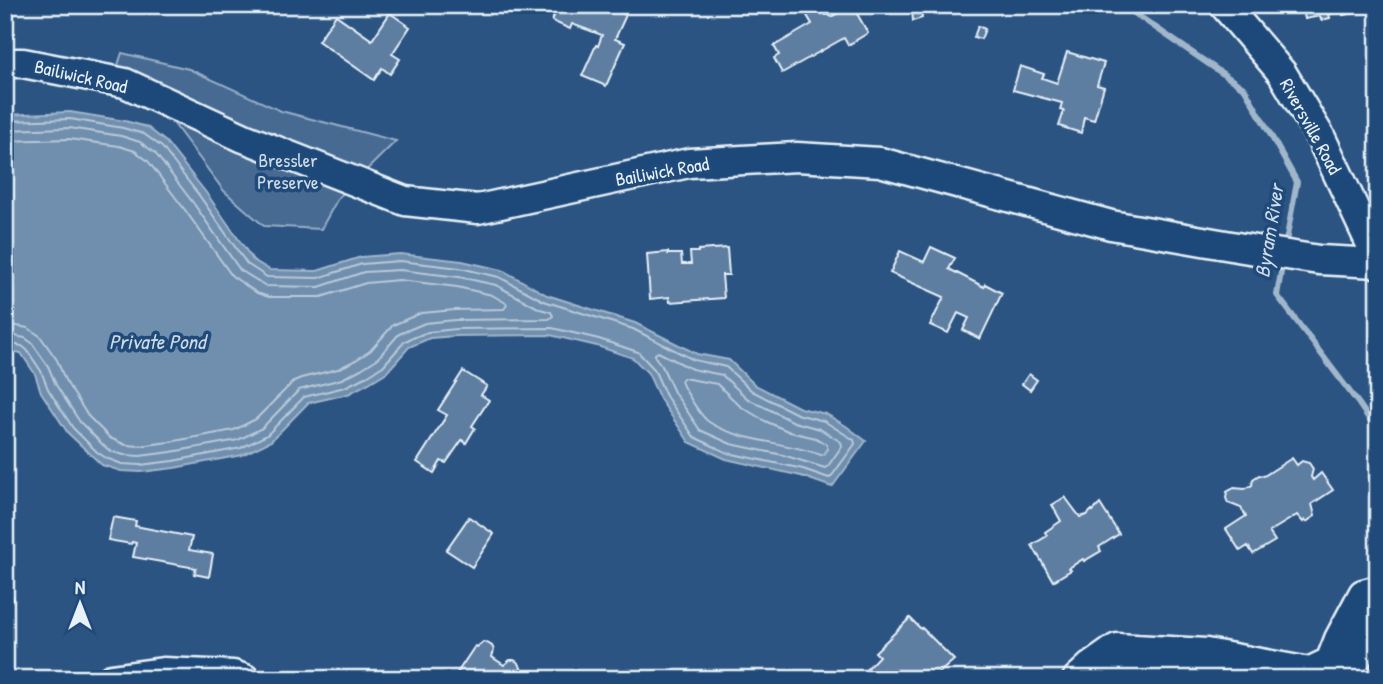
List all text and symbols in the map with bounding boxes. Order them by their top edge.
street label: Bailiwick Road [32,53,131,99]
street label: Riversville Road [1274,73,1348,179]
park label: Bressler Preserve [257,147,319,195]
street label: Bailiwick Road [613,150,711,192]
water label: Byram River [1247,179,1291,280]
water label: Private Pond [109,327,209,356]
north arrow [46,568,116,638]
text: N [75,574,85,600]

